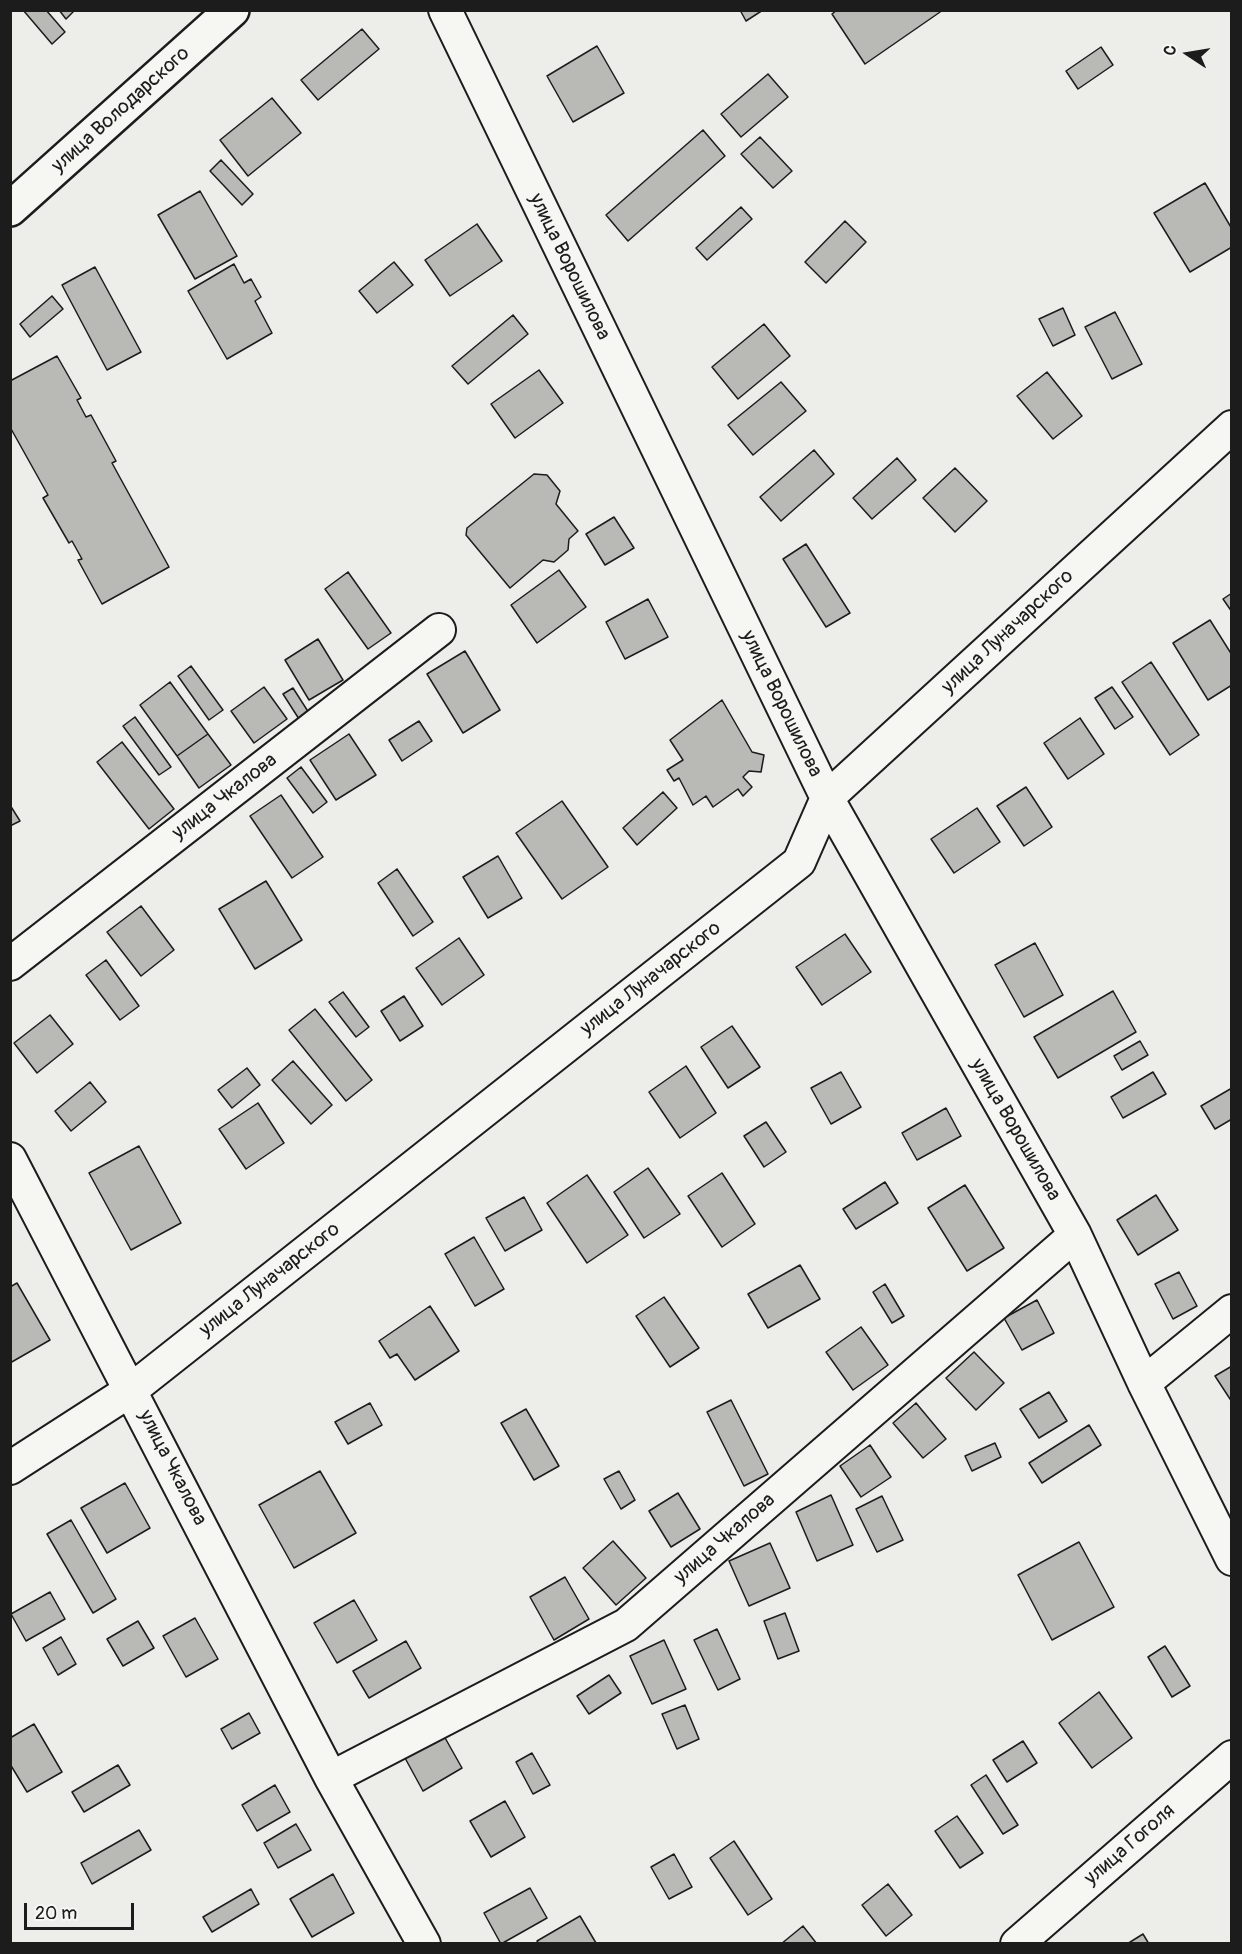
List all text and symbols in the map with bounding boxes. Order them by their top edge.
north arrow [1158,24,1218,84]
street label: улица Володарского [47,42,195,178]
text: С [1160,43,1181,57]
street label: улица Ворошилова [523,190,615,344]
street label: улица Луначарского [937,565,1079,699]
street label: улица Ворошилова [735,627,827,781]
street label: улица Чкалова [168,749,282,845]
street label: улица Луначарского [576,917,726,1041]
street label: улица Ворошилова [965,1055,1065,1205]
street label: улица Луначарского [195,1218,345,1342]
street label: улица Чкалова [133,1406,211,1530]
street label: улица Чкалова [670,1489,780,1589]
street label: улица Гоголя [1080,1799,1180,1891]
scale bar [27,1891,136,1929]
text: 20 m [35,1902,77,1925]

